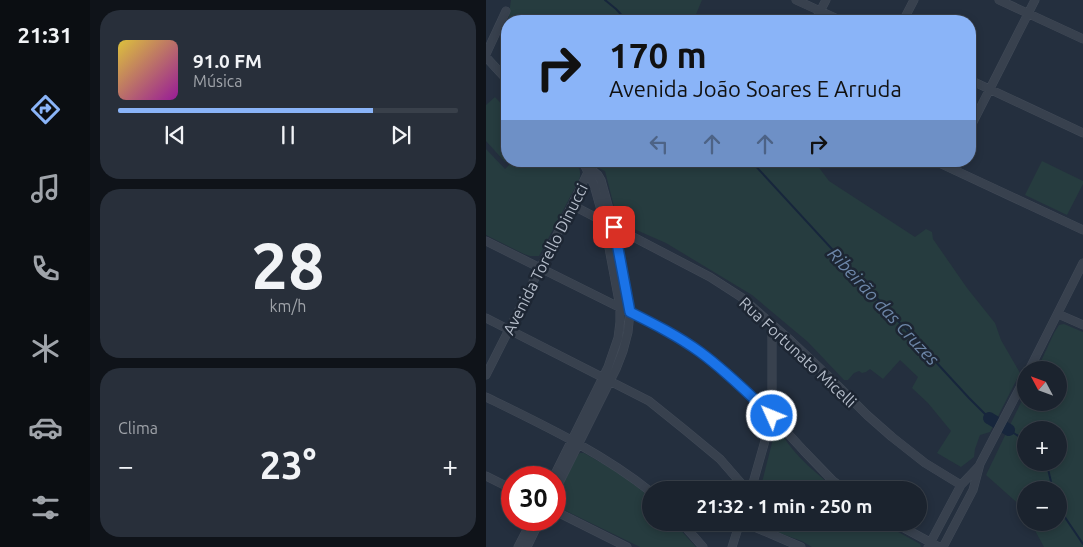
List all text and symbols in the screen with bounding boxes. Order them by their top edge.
text: 21:31 [17,22,73,47]
icon: right [526,35,591,100]
text: 170 m [609,35,707,75]
text: 91.0 FM [193,50,262,72]
text: Música [193,72,243,90]
text: Avenida João Soares E Arruda [609,76,902,101]
icon: directions [28,92,63,127]
icon: previous [161,121,189,149]
icon: pause [274,121,302,149]
icon: next [387,121,415,149]
icon: left [645,130,673,158]
icon: ahead [698,130,726,158]
icon: ahead [751,130,779,158]
icon: right [804,130,832,158]
icon: music [28,171,63,206]
street label: Avenida Torello Dinucci [499,181,591,337]
pin [593,206,635,248]
icon: arrive [600,213,628,241]
text: 28 [251,228,325,301]
water label: Ribeirão das Cruzes [824,243,944,369]
icon: phone [28,251,63,286]
street label: Rua Fortunato Micelli [736,293,860,411]
text: km/h [270,297,306,315]
icon: climate [28,331,63,366]
north arrow [1017,361,1067,411]
map controls [1017,361,1067,531]
position arrow [745,389,797,441]
icon: car [28,410,63,445]
text: Clima [118,419,158,437]
button: + [1017,421,1067,471]
text: 23° [260,444,316,486]
text: − [118,450,134,481]
text: + [442,450,458,481]
speed limit sign: 30 [501,466,566,531]
button: − [1017,481,1067,531]
icon: filters [28,490,63,525]
text: 21:32 · 1 min · 250 m [697,495,872,517]

